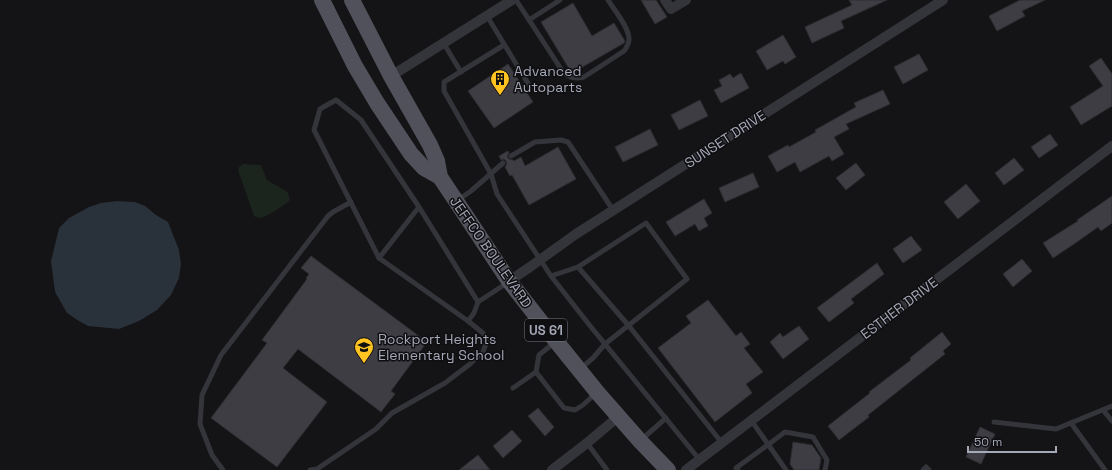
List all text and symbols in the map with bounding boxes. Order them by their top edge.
place label: Advanced Autoparts [514,62,582,96]
building icon: Advanced Autoparts [489,68,511,96]
street label: SUNSET DRIVE [681,106,769,172]
street label: JEFFCO BOULEVARD [446,193,536,311]
street label: ESTHER DRIVE [857,273,941,343]
road number: US 61 [525,319,567,341]
place label: Rockport Heights Elementary School [378,330,504,364]
school or university icon: Rockport Heights Elementary School [353,336,375,364]
scale bar [968,428,1056,454]
text: 50 m [974,434,1002,450]

